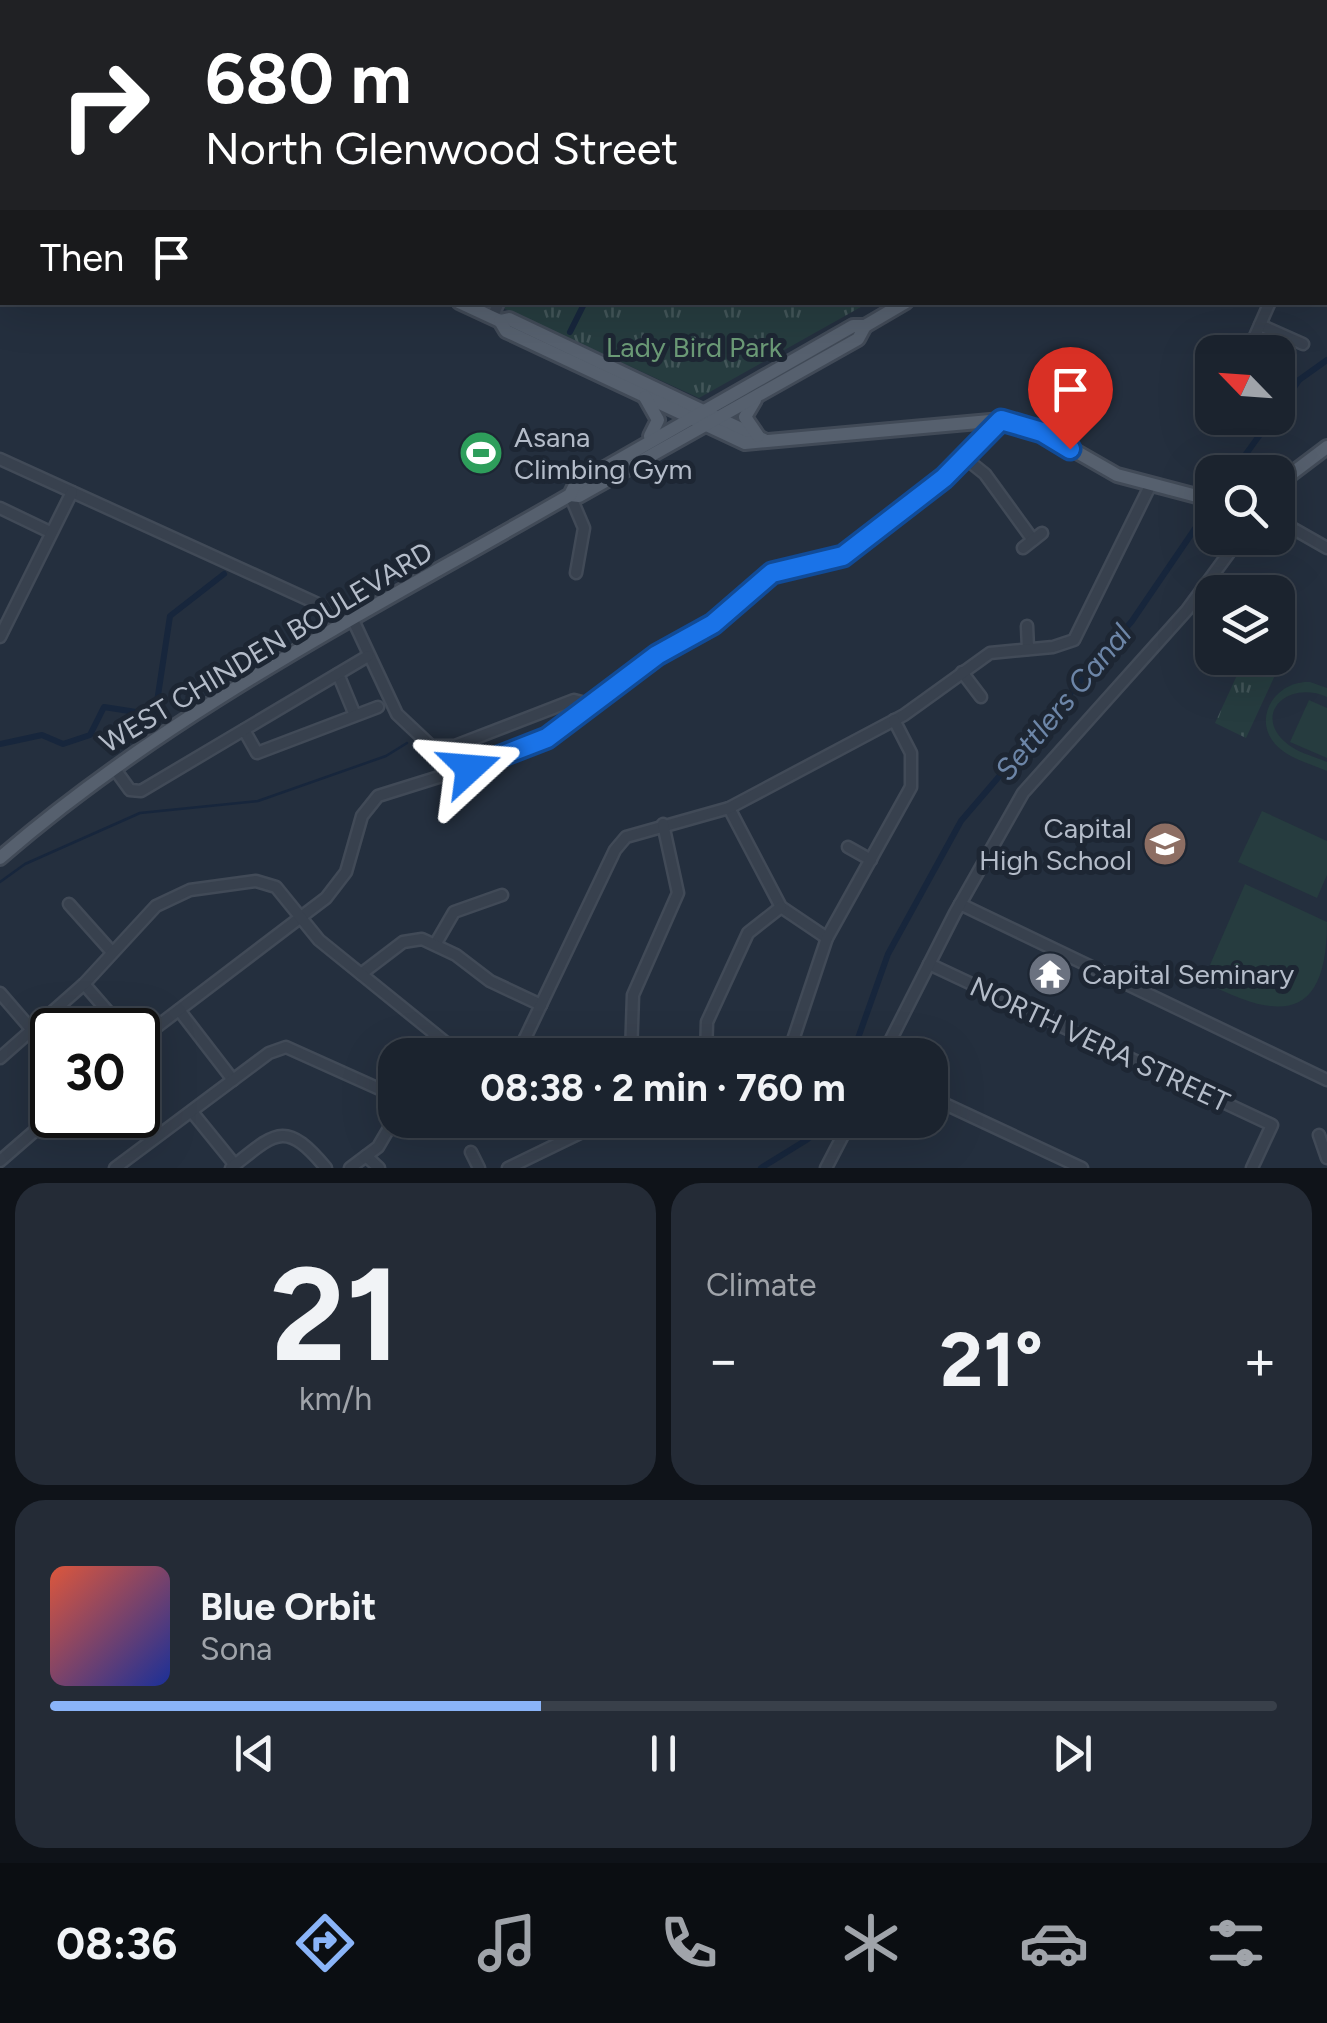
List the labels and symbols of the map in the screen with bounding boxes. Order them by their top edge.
park label: Lady Bird Park [606,330,783,364]
north arrow [1195,335,1295,435]
pin [1028,347,1113,450]
place label: Asana Climbing Gym [514,420,692,486]
sports icon: Asana Climbing Gym [458,430,504,476]
street label: WEST CHINDEN BOULEVARD [94,534,438,760]
water label: Settlers Canal [987,616,1139,788]
position arrow [418,716,522,820]
place label: Capital High School [979,811,1132,877]
school or university icon: Capital High School [1142,821,1188,867]
temple icon: Capital Seminary [1027,951,1073,997]
place label: Capital Seminary [1082,957,1295,991]
street label: NORTH VERA STREET [965,969,1236,1119]
speed limit sign: 30 [30,1008,160,1138]

